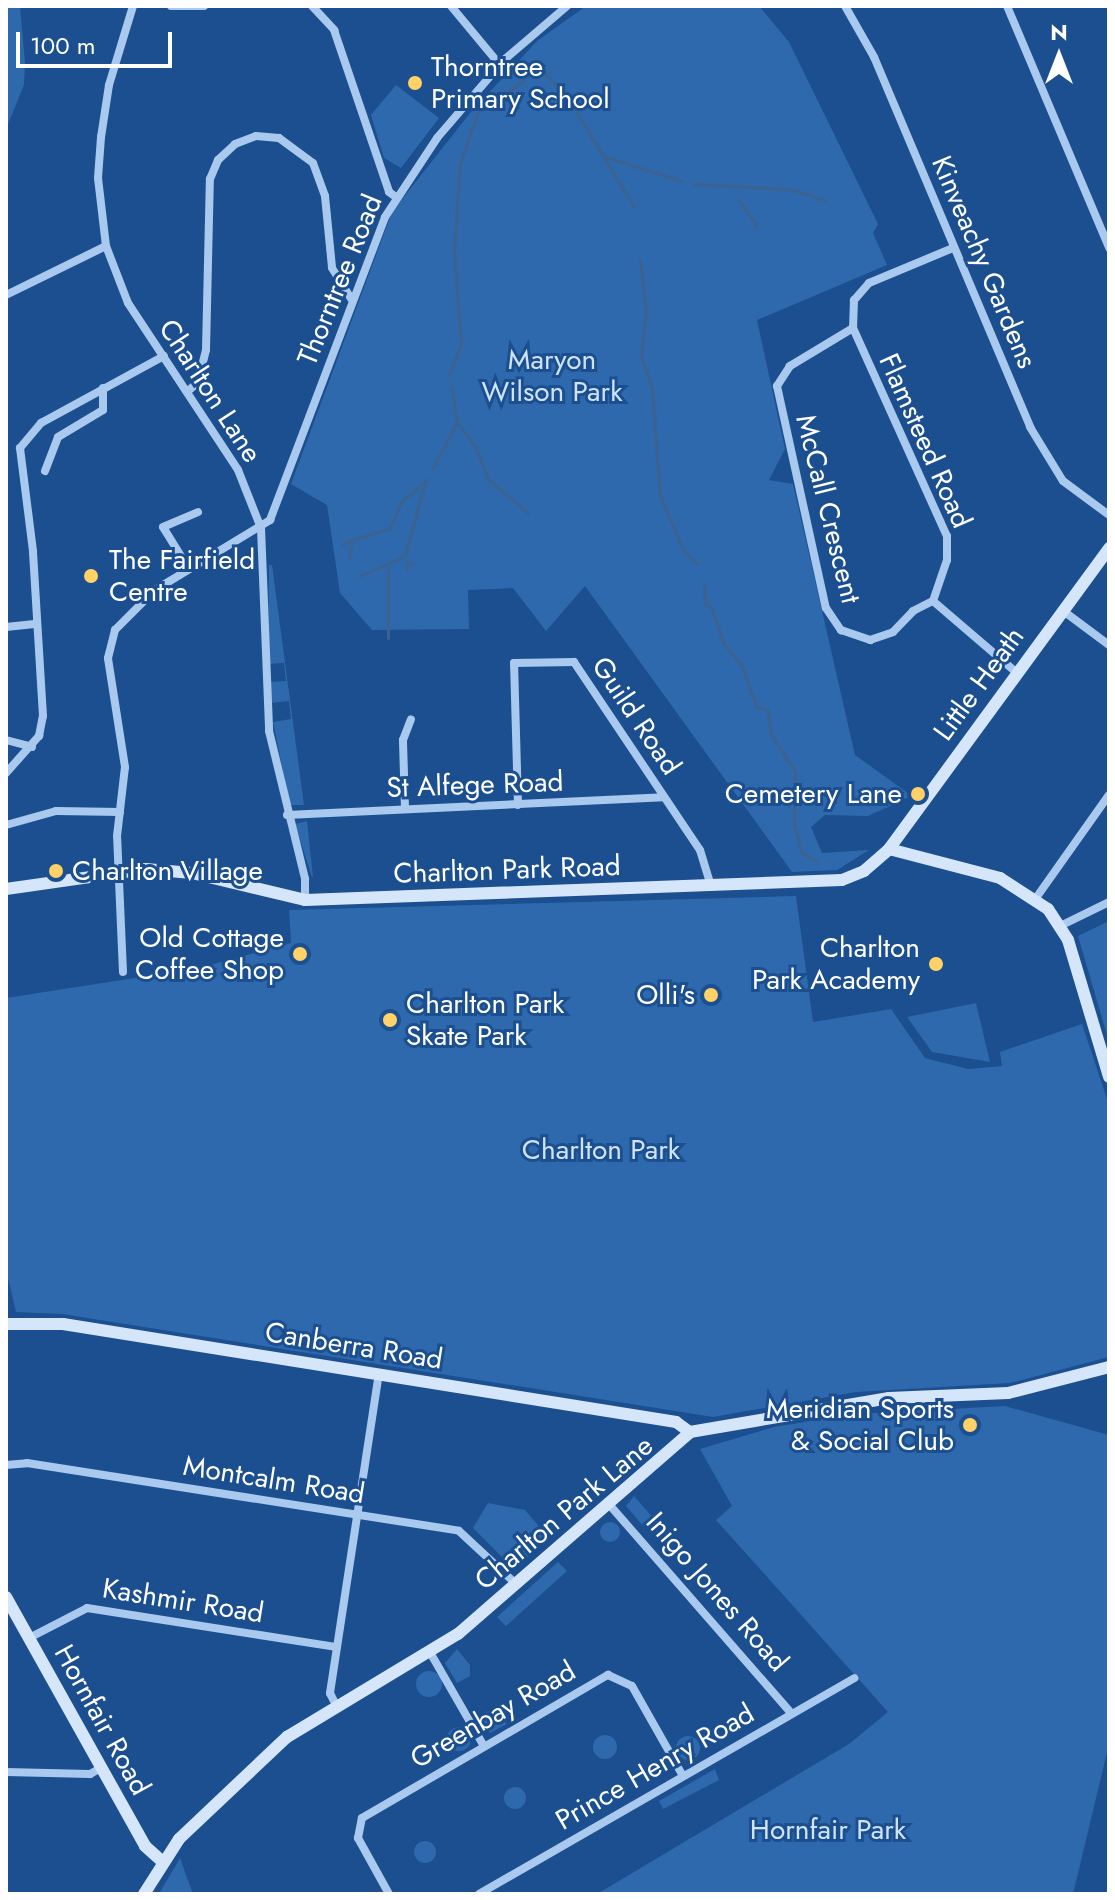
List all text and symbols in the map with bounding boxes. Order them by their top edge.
scale bar [20,16,176,66]
north arrow [1019,16,1099,96]
text: N [1050,16,1068,48]
text: 100 m [30,28,96,63]
place label: Thorntree Primary School [431,50,610,116]
marker: Thorntree Primary School [406,74,424,92]
street label: Kinveachy Gardens [924,151,1044,373]
street label: Thorntree Road [291,190,389,370]
street label: Charlton Lane [151,313,269,469]
park label: Maryon Wilson Park [481,343,623,409]
street label: Flamsteed Road [872,349,978,533]
street label: McCall Crescent [788,411,868,607]
place label: The Fairfield Centre [109,543,255,609]
marker: The Fairfield Centre [80,565,102,587]
street label: Little Heath [927,621,1031,747]
street label: Guild Road [584,651,688,781]
street label: St Alfege Road [386,765,564,805]
place label: Cemetery Lane [725,777,902,811]
marker: Cemetery Lane [909,785,927,803]
street label: Charlton Park Road [393,849,621,891]
place label: Charlton Village [72,854,263,888]
marker: Charlton Village [47,862,65,880]
place label: Old Cottage Coffee Shop [135,921,284,987]
place label: Charlton Park Academy [752,931,920,997]
marker: Old Cottage Coffee Shop [291,945,309,963]
marker: Charlton Park Academy [927,955,945,973]
place label: Olli's [636,978,695,1012]
marker: Olli's [702,986,720,1004]
place label: Charlton Park Skate Park [406,987,564,1053]
marker: Charlton Park Skate Park [381,1011,399,1029]
park label: Charlton Park [522,1133,680,1167]
street label: Canberra Road [263,1315,445,1377]
place label: Meridian Sports & Social Club [766,1392,954,1458]
marker: Meridian Sports & Social Club [961,1416,979,1434]
street label: Charlton Park Lane [468,1429,660,1597]
street label: Montcalm Road [181,1449,367,1511]
street label: Inigo Jones Road [639,1506,795,1678]
street label: Kashmir Road [100,1572,266,1630]
street label: Hornfair Road [47,1639,157,1801]
street label: Greenbay Road [405,1654,581,1776]
street label: Prince Henry Road [550,1697,760,1837]
park label: Hornfair Park [750,1813,906,1847]

